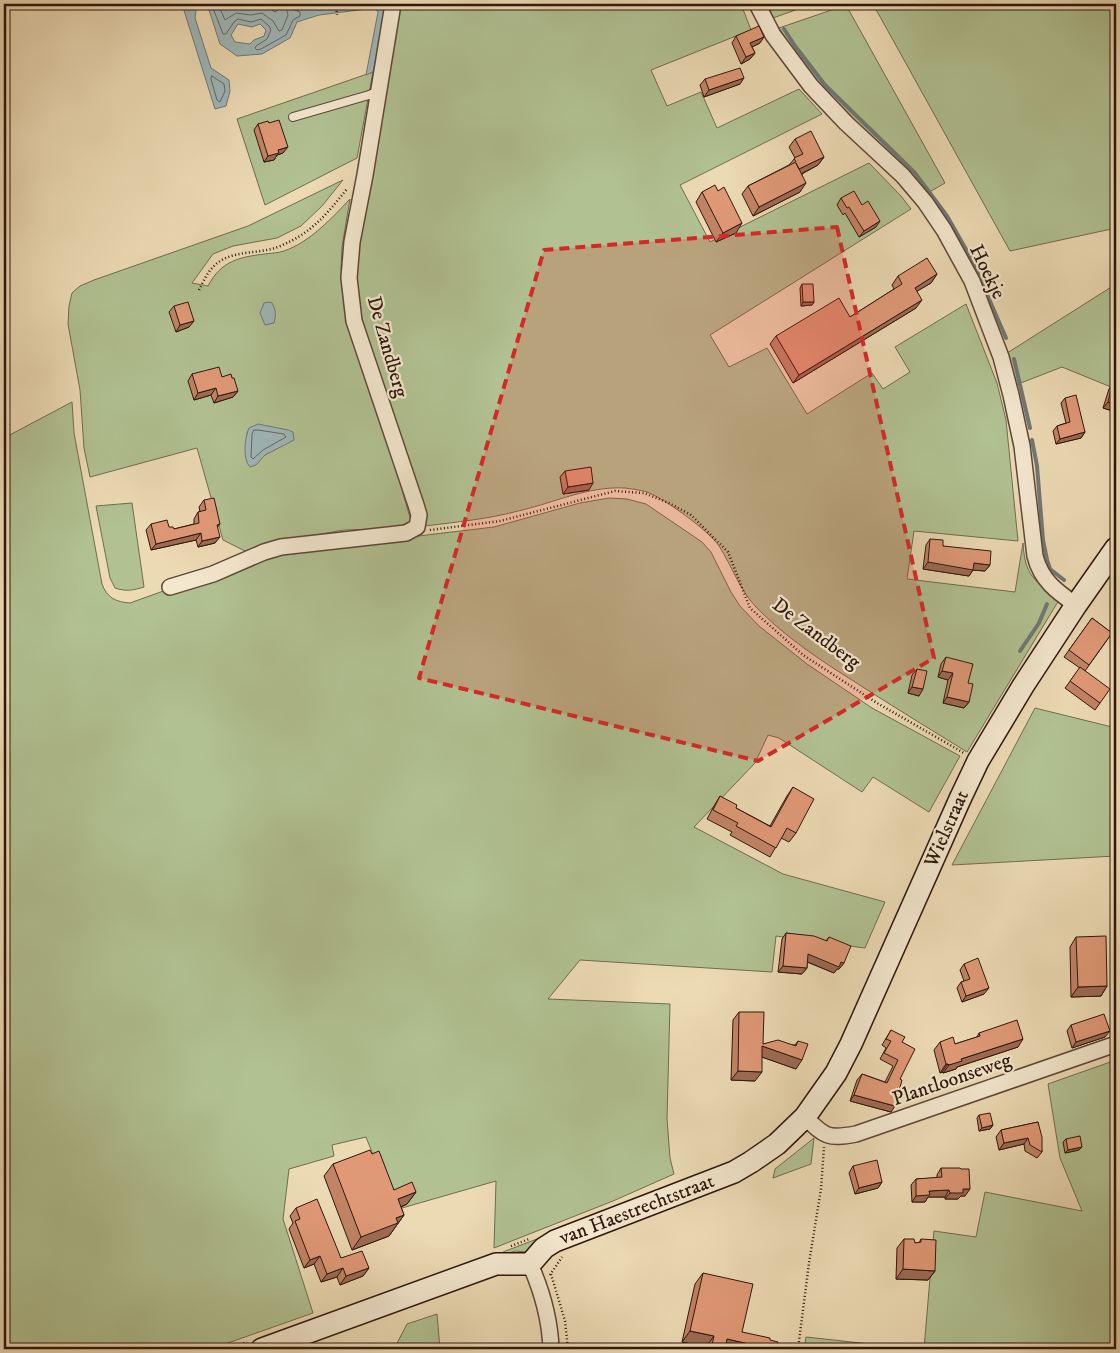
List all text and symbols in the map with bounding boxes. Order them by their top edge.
street label: Hoekje [963,241,1011,303]
street label: De Zandberg [361,294,413,401]
street label: De Zandberg [767,593,865,675]
street label: Wielstraat [919,787,975,872]
street label: Plantloonseweg [889,1048,1015,1112]
street label: van Haestrechtstraat [555,1169,718,1251]

